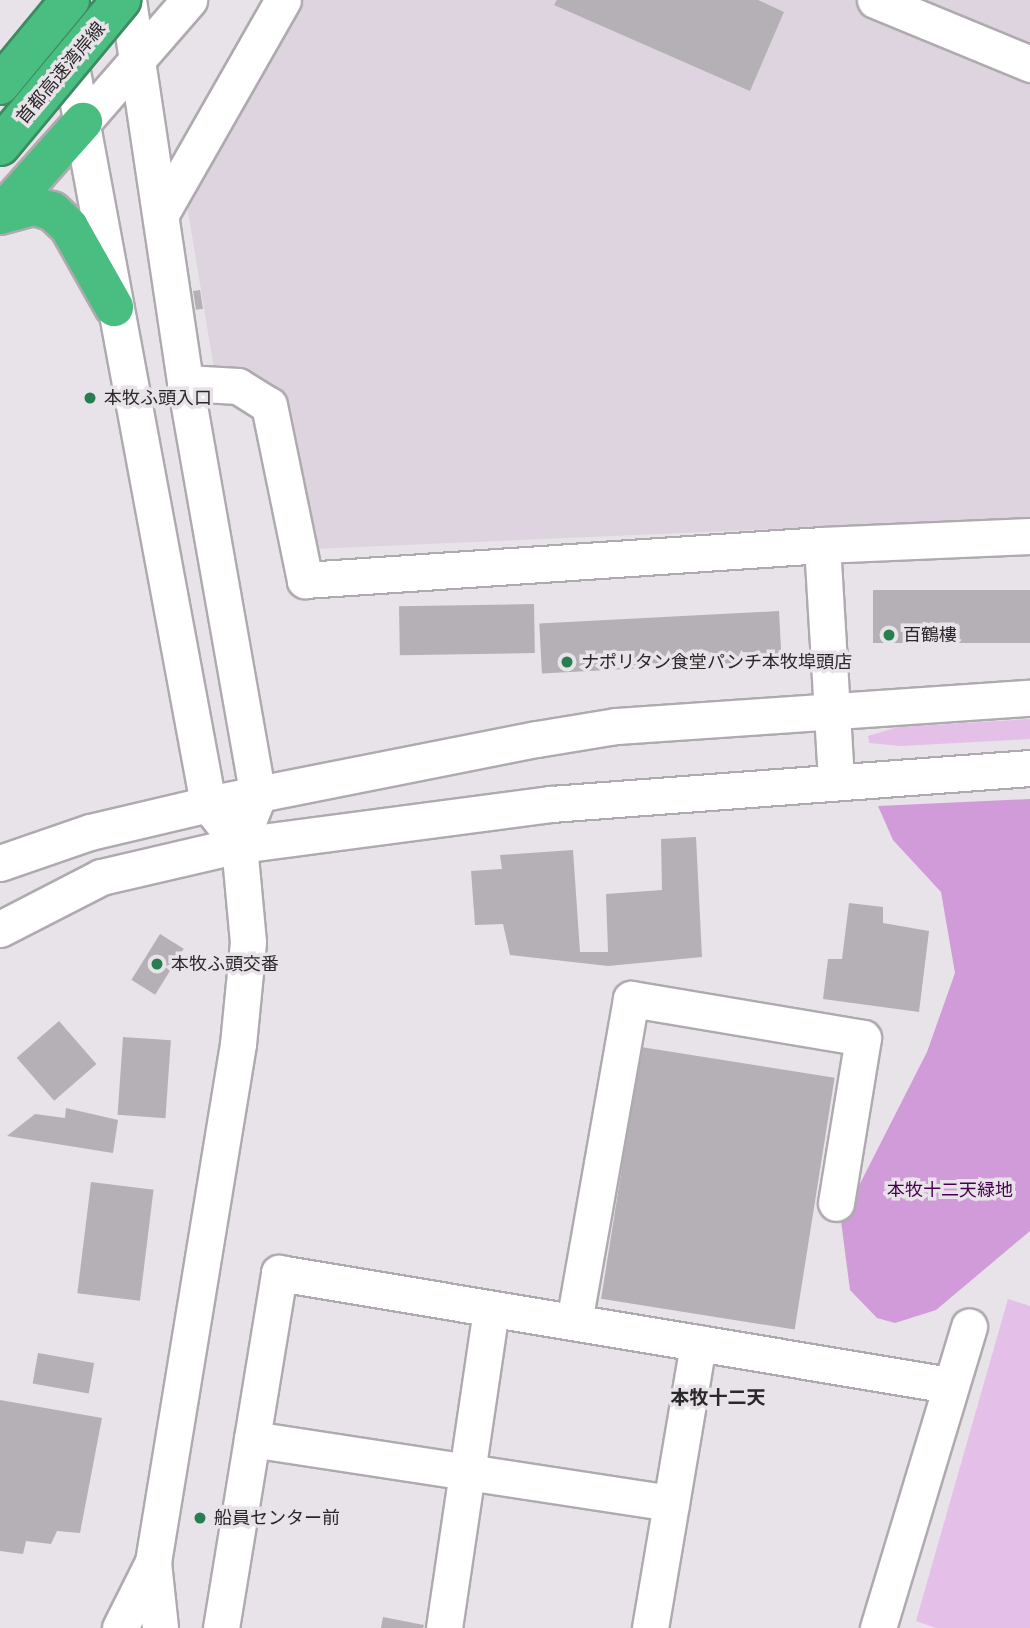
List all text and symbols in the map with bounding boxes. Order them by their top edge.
street label: 首都高速湾岸線 [12,18,110,128]
place label: 本牧ふ頭入口 [104,387,212,409]
marker: 本牧ふ頭入口 [82,390,98,406]
place label: 百鶴樓 [903,624,957,646]
marker: 百鶴樓 [881,627,897,643]
place label: ナポリタン食堂パンチ本牧埠頭店 [581,651,851,673]
marker: ナポリタン食堂パンチ本牧埠頭店 [559,654,575,670]
place label: 本牧ふ頭交番 [171,953,279,975]
marker: 本牧ふ頭交番 [149,956,165,972]
park label: 本牧十二天緑地 [887,1179,1013,1201]
district label: 本牧十二天 [671,1387,765,1409]
place label: 船員センター前 [214,1507,340,1529]
marker: 船員センター前 [192,1510,208,1526]

